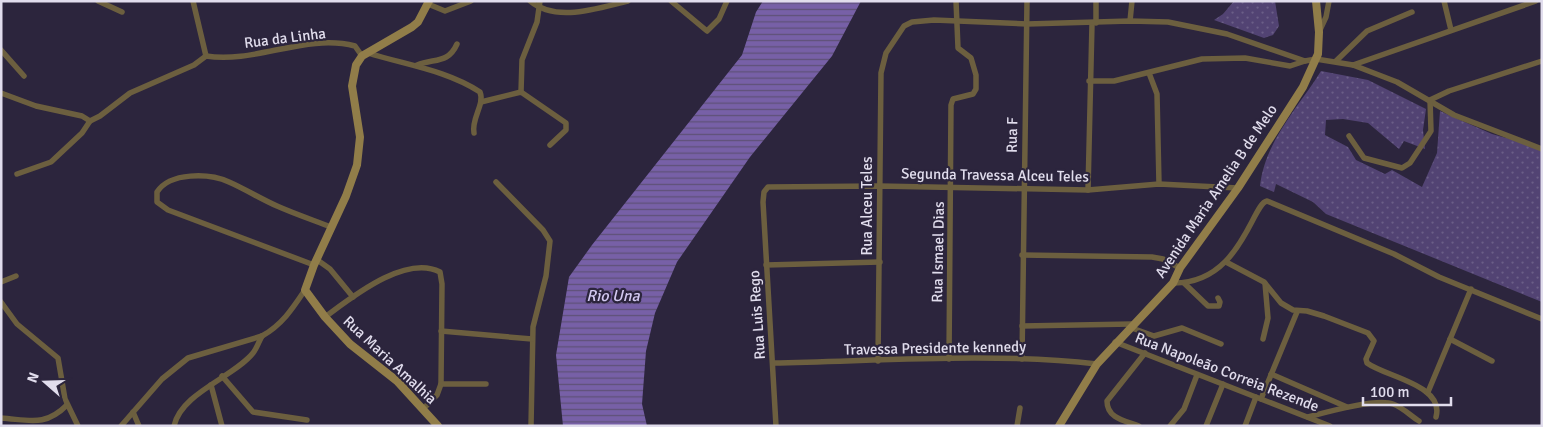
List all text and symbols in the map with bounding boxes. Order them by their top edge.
street label: Rua da Linha [243,24,327,52]
street label: Avenida Maria Amelia B de Melo [1151,101,1281,281]
street label: Rua F [1003,117,1021,153]
street label: Rua Alceu Teles [858,156,876,256]
street label: Segunda Travessa Alceu Teles [901,164,1089,186]
street label: Rua Ismael Dias [928,201,948,303]
street label: Rua Luis Rego [745,270,769,360]
water label: Rio Una [586,286,641,306]
street label: Rua Maria Amalhia [340,312,440,408]
street label: Rua Napoleão Correia Rezende [1132,329,1322,415]
street label: Travessa Presidente kennedy [844,337,1026,359]
north arrow [20,357,70,407]
text: N [24,370,43,385]
scale bar [1363,374,1450,406]
text: 100 m [1370,383,1410,401]

